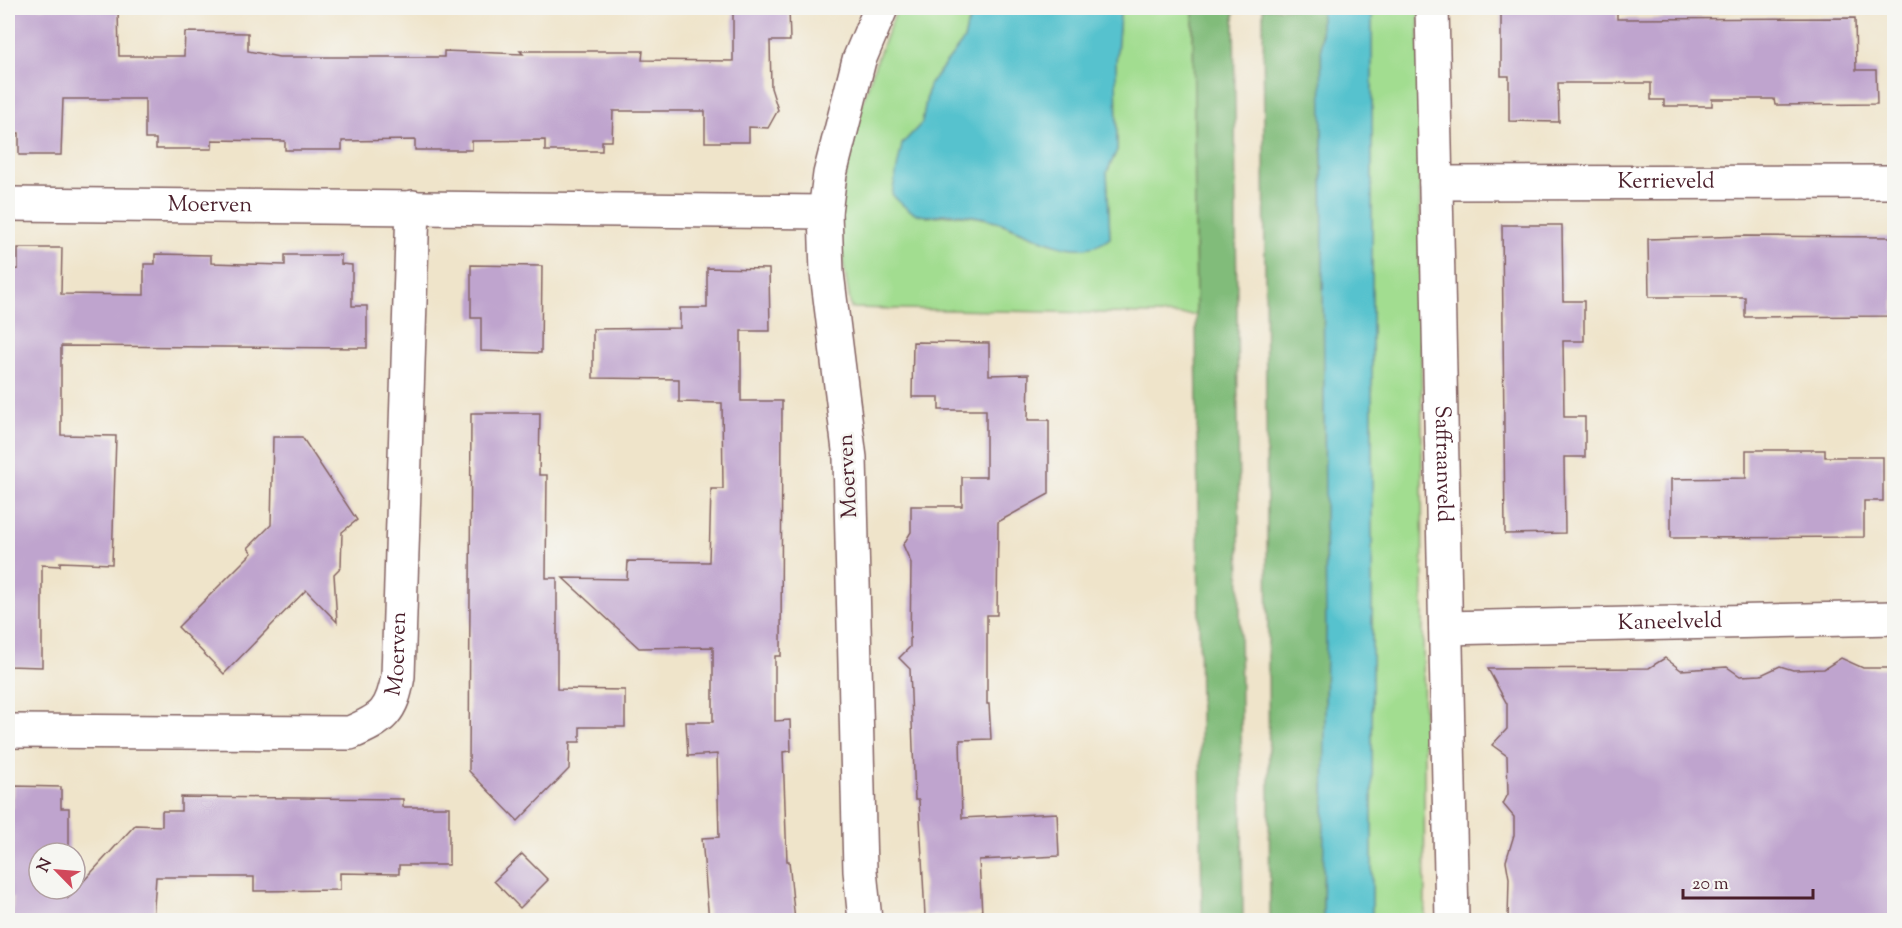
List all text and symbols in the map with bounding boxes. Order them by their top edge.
street label: Kerrieveld [1617,166,1715,199]
street label: Moerven [168,190,252,222]
street label: Saffraanveld [1425,405,1459,523]
street label: Moerven [831,433,867,519]
street label: Kaneelveld [1617,606,1723,640]
street label: Moerven [378,611,416,699]
north arrow [27,841,87,901]
text: N [33,855,59,876]
scale bar [1683,862,1814,900]
text: 20 m [1692,872,1729,898]

